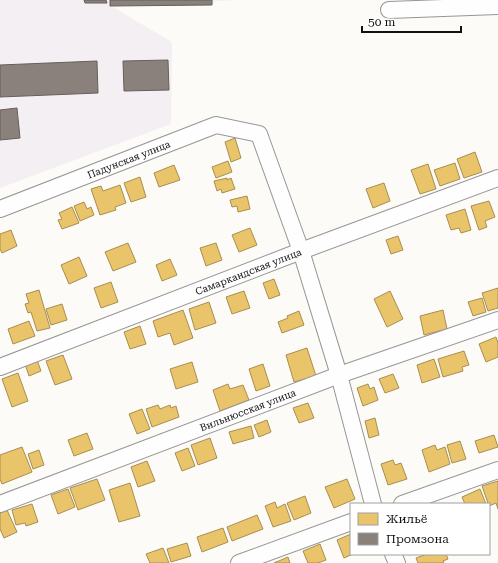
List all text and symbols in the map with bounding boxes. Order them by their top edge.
scale bar [362,8,461,34]
text: 50 m [368,15,395,29]
street label: Падунская улица [86,138,172,181]
street label: Самаркандская улица [194,246,303,297]
street label: Вильнюсская улица [198,387,298,433]
legend [350,503,490,555]
text: Жильё [386,512,428,526]
text: Промзона [386,532,449,546]

